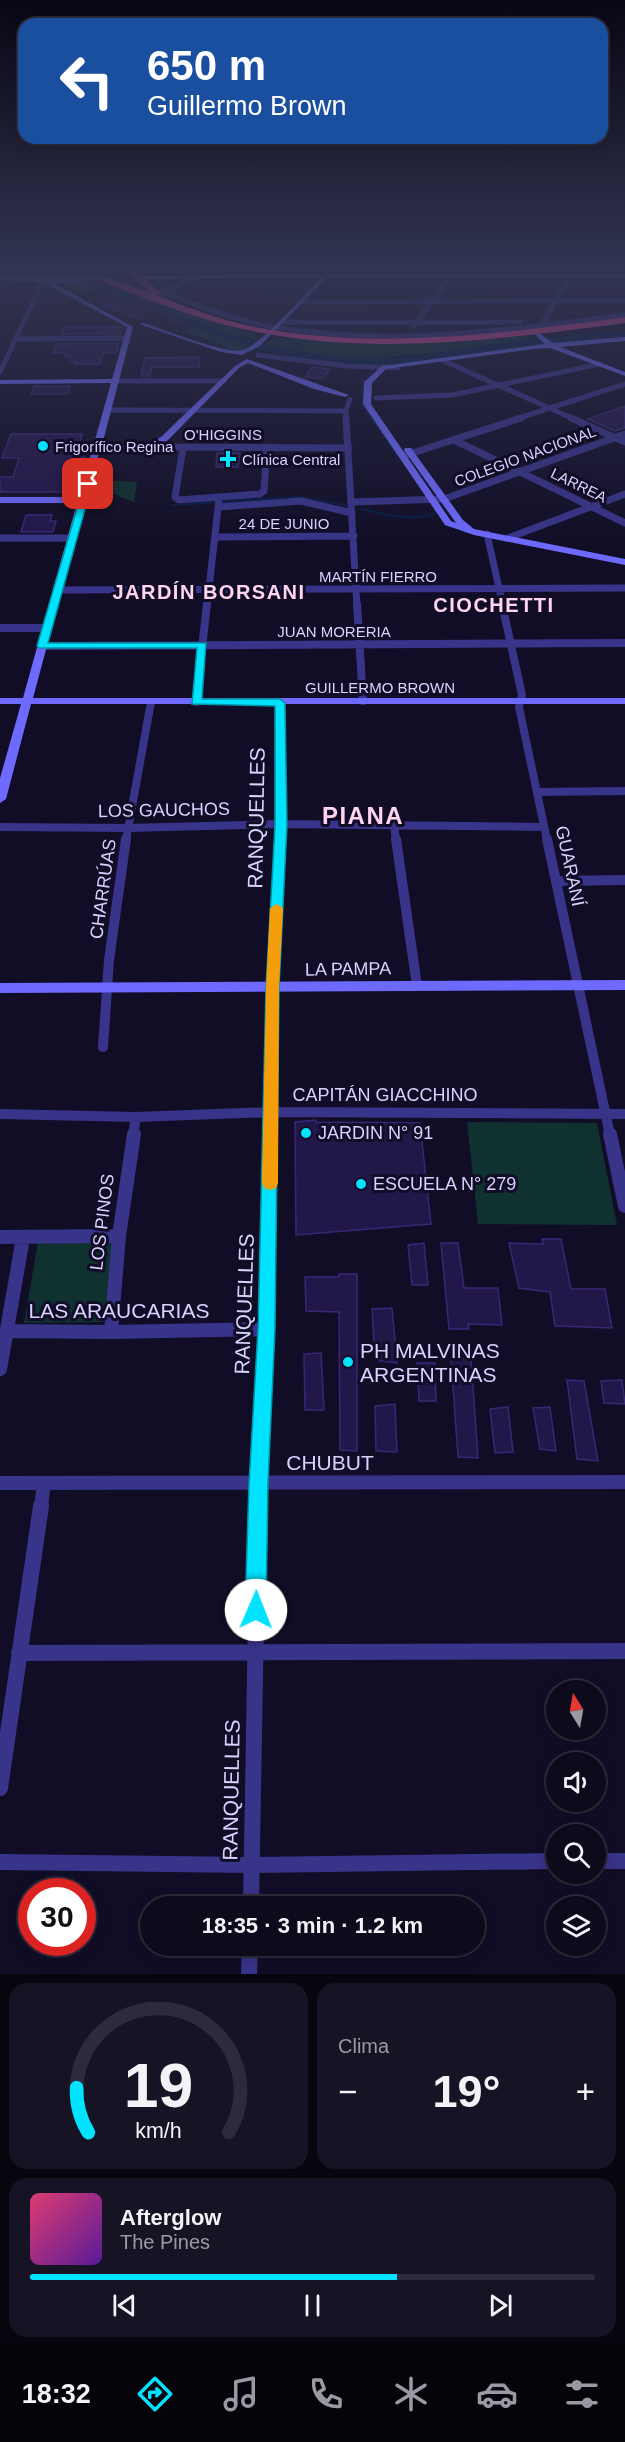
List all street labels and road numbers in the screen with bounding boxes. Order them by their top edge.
street label: COLEGIO NACIONAL [452,422,598,490]
street label: O'HIGGINS [184,426,262,443]
street label: LARREA [548,464,610,506]
street label: 24 DE JUNIO [239,515,329,532]
street label: MARTÍN FIERRO [319,568,437,585]
street label: JUAN MORERIA [277,623,391,640]
street label: GUILLERMO BROWN [305,679,455,696]
street label: RANQUELLES [243,747,269,889]
street label: LOS GAUCHOS [98,799,230,821]
street label: GUARANÍ [552,824,588,908]
street label: CHARRÚAS [85,837,120,940]
street label: LA PAMPA [305,958,391,980]
street label: CAPITÁN GIACCHINO [292,1085,478,1105]
street label: LOS PINOS [86,1173,118,1271]
street label: RANQUELLES [230,1233,258,1375]
street label: LAS ARAUCARIAS [29,1299,209,1322]
street label: CHUBUT [286,1451,374,1474]
street label: RANQUELLES [218,1719,244,1861]

